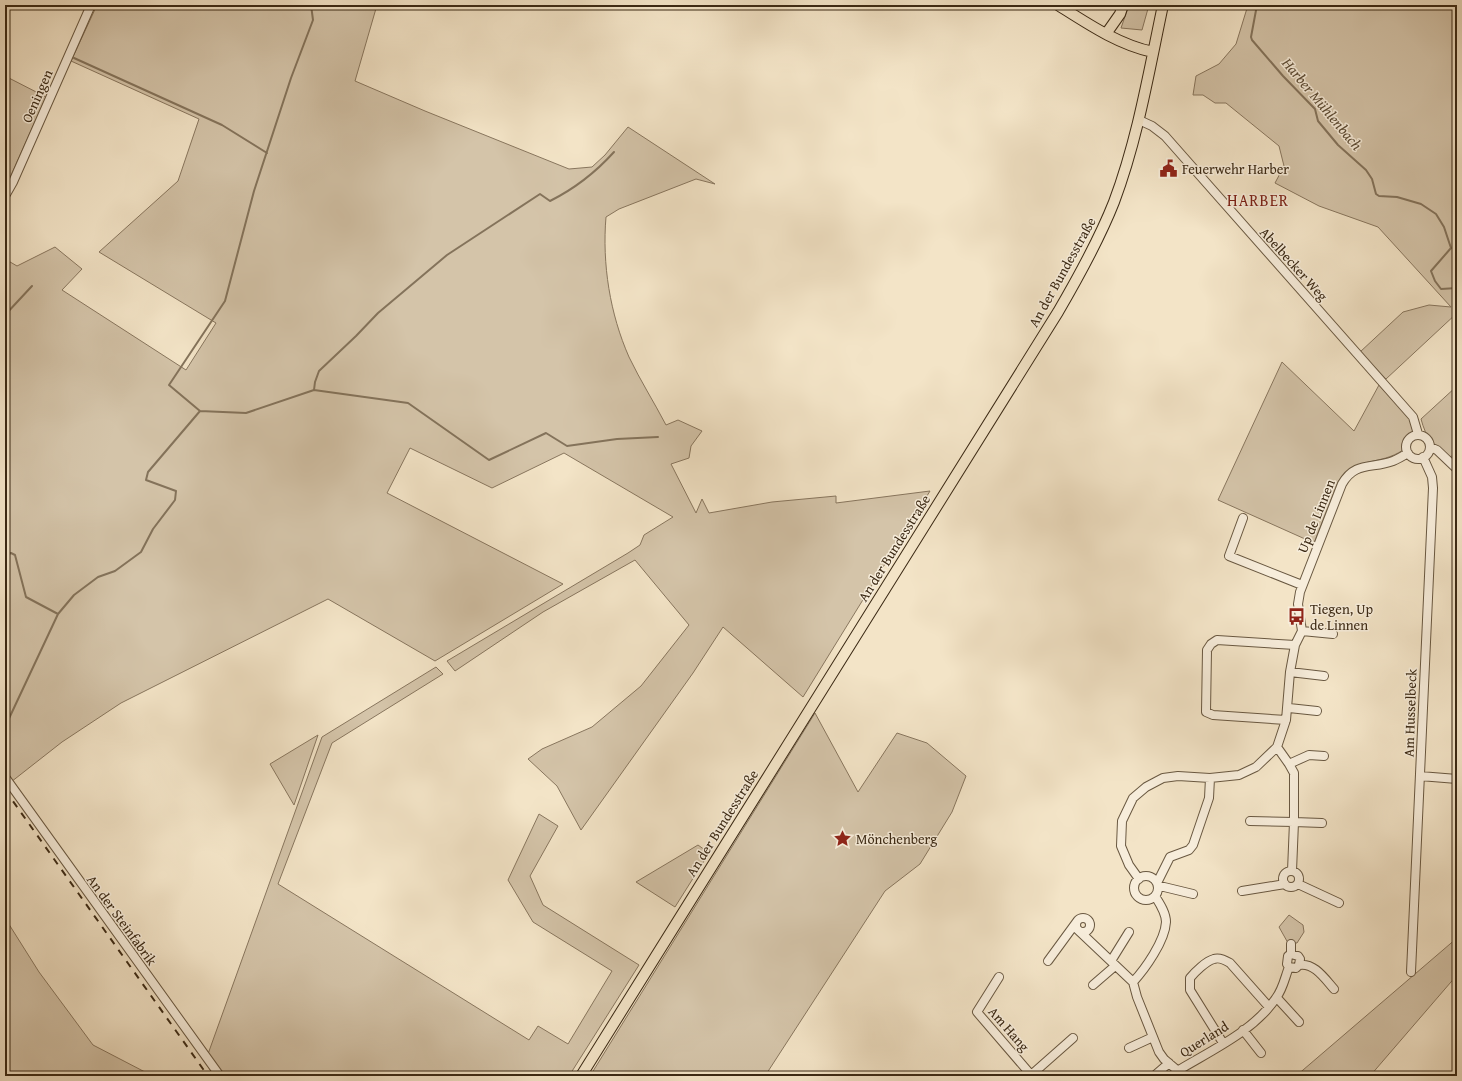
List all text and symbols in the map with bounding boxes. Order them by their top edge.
water label: Harber Mühlenbach [1277,52,1368,155]
street label: Oeningen [16,66,58,126]
public building icon: Feuerwehr Harber [1159,159,1179,179]
place label: Feuerwehr Harber [1182,159,1289,179]
district label: HARBER [1227,188,1289,212]
street label: An der Bundesstraße [1023,213,1101,331]
street label: Abelbecker Weg [1255,223,1333,305]
street label: Up de Linnen [1292,476,1340,556]
street label: An der Bundesstraße [853,490,935,605]
place label: Tiegen, Up de Linnen [1310,599,1373,635]
bus stop icon: Tiegen, Up de Linnen [1287,607,1307,627]
street label: Am Husselbeck [1398,668,1422,758]
street label: An der Bundesstraße [681,765,763,880]
place icon: Mönchenberg [833,829,853,849]
place label: Mönchenberg [856,829,937,849]
street label: An der Steinfabrik [82,871,162,970]
street label: Am Hang [984,1002,1034,1056]
street label: Querland [1176,1016,1233,1062]

